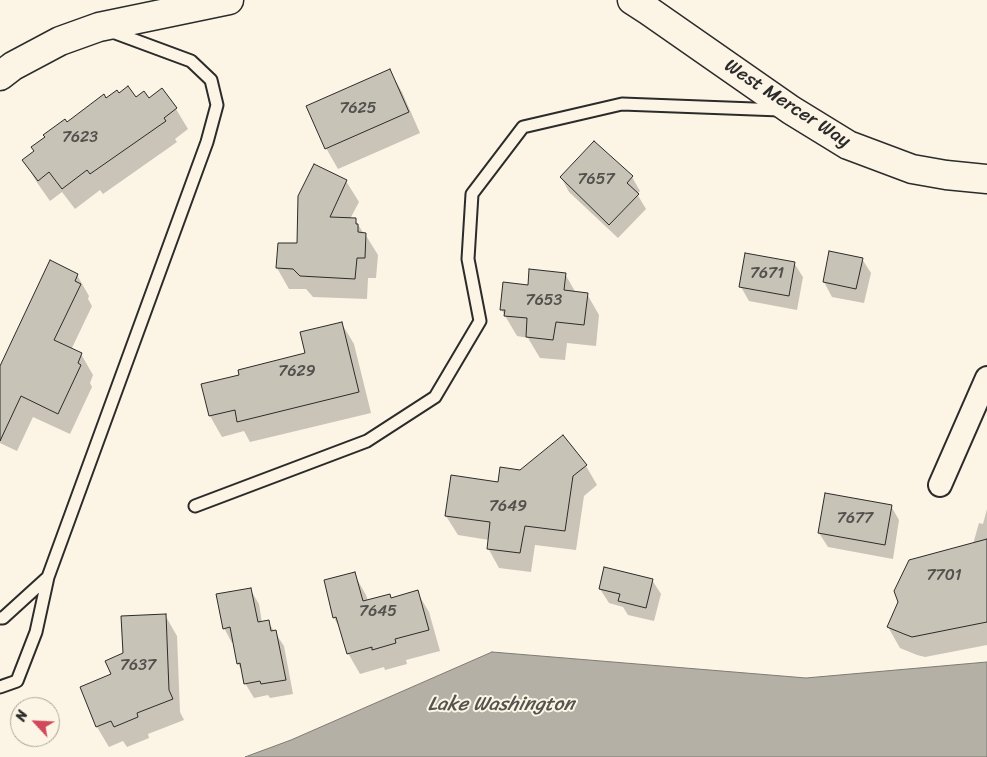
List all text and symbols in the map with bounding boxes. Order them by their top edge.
street label: West Mercer Way [720,55,854,153]
house number: 7625 [339,99,377,119]
house number: 7623 [62,128,98,148]
house number: 7657 [577,170,615,190]
house number: 7671 [750,264,784,284]
house number: 7653 [526,291,562,311]
house number: 7629 [278,362,316,382]
house number: 7649 [489,497,527,517]
house number: 7677 [837,509,873,529]
house number: 7701 [926,566,962,586]
house number: 7645 [359,602,397,622]
house number: 7637 [120,656,156,676]
water label: Lake Washington [428,693,574,717]
north arrow [10,697,60,747]
text: N [8,706,35,726]

